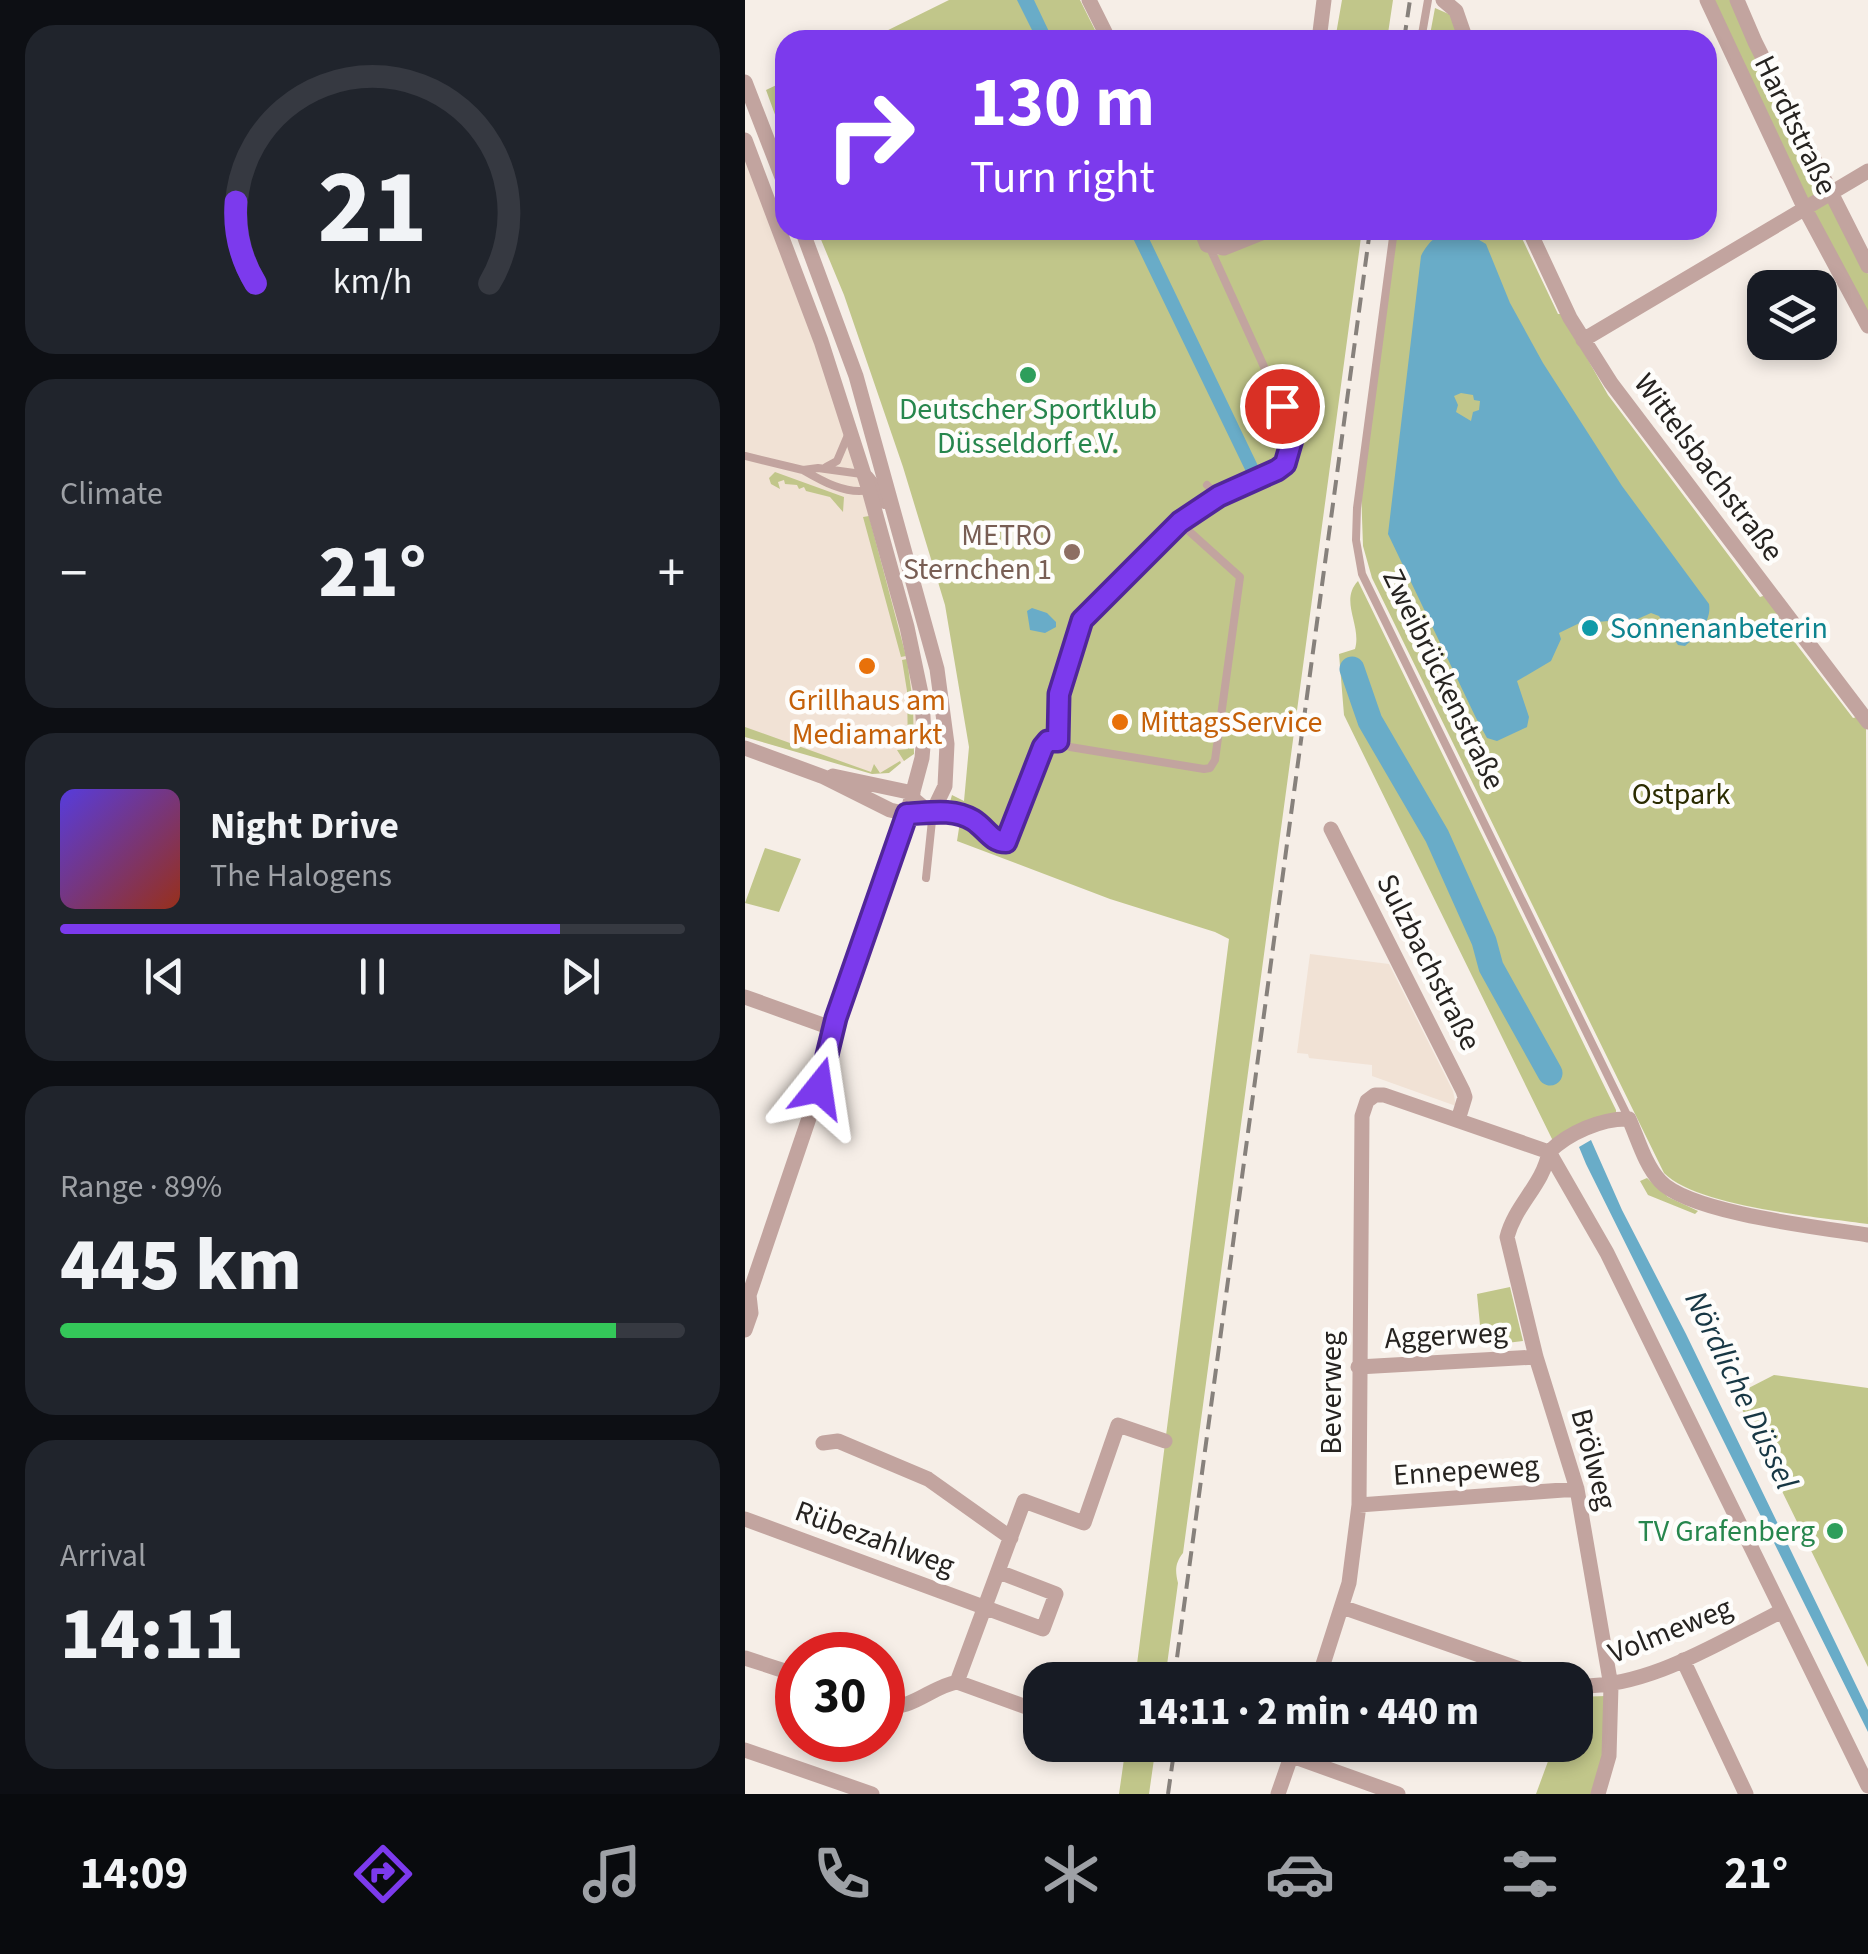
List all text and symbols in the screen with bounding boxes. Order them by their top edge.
street label: Hardtstraße [1743,48,1848,202]
text: 130 m [970,53,1155,153]
icon: right [805,70,935,200]
text: 21 [318,135,427,283]
text: Turn right [970,146,1155,210]
text: km/h [333,256,412,307]
map controls [1747,270,1837,360]
button: layers [1747,270,1837,360]
marker: Deutscher Sportklub Düsseldorf e.V. [1017,364,1039,386]
pin [1240,364,1325,449]
street label: Wittelsbachstraße [1624,364,1794,570]
icon: arrive [1255,379,1310,434]
place label: Deutscher Sportklub Düsseldorf e.V. [899,388,1157,465]
text: Climate [60,471,163,517]
place label: METRO Sternchen 1 [903,514,1052,591]
text: 21° [319,519,426,626]
text: − [60,535,87,613]
text: + [658,535,685,613]
marker: METRO Sternchen 1 [1061,541,1083,563]
street label: Zweibrückenstraße [1371,561,1516,797]
place label: Sonnenanbeterin [1610,607,1828,650]
marker: Sonnenanbeterin [1579,617,1601,639]
marker: Grillhaus am Mediamarkt [856,655,878,677]
place label: Grillhaus am Mediamarkt [788,679,946,756]
place label: MittagsService [1140,701,1322,744]
marker: MittagsService [1109,711,1131,733]
park label: Ostpark [1632,773,1730,816]
text: Night Drive [210,799,399,853]
text: The Halogens [210,853,392,899]
street label: Sulzbachstraße [1366,866,1492,1058]
icon: previous [137,949,192,1004]
icon: pause [345,949,400,1004]
icon: next [553,949,608,1004]
position arrow [767,1036,871,1140]
text: Range · 89% [60,1164,222,1210]
text: 445 km [60,1212,302,1319]
water label: Nördliche Düssel [1673,1283,1809,1498]
street label: Aggerweg [1383,1311,1509,1360]
street label: Beverweg [1310,1331,1353,1455]
street label: Brölweg [1559,1404,1628,1514]
street label: Ennepeweg [1392,1444,1541,1497]
street label: Rübezahlweg [789,1490,961,1587]
place label: TV Grafenberg [1638,1510,1815,1553]
marker: TV Grafenberg [1824,1520,1846,1542]
text: Arrival [60,1533,146,1579]
text: 14:11 [60,1581,243,1688]
street label: Volmeweg [1602,1586,1739,1675]
speed limit sign: 30 [775,1632,905,1762]
text: 14:11 · 2 min · 440 m [1137,1685,1479,1739]
icon: directions [348,1839,418,1909]
icon: music [577,1839,647,1909]
icon: phone [807,1839,877,1909]
icon: climate [1036,1839,1106,1909]
icon: car [1265,1839,1335,1909]
icon: filters [1495,1839,1565,1909]
text: 14:09 [80,1842,188,1906]
text: 21° [1724,1842,1788,1906]

